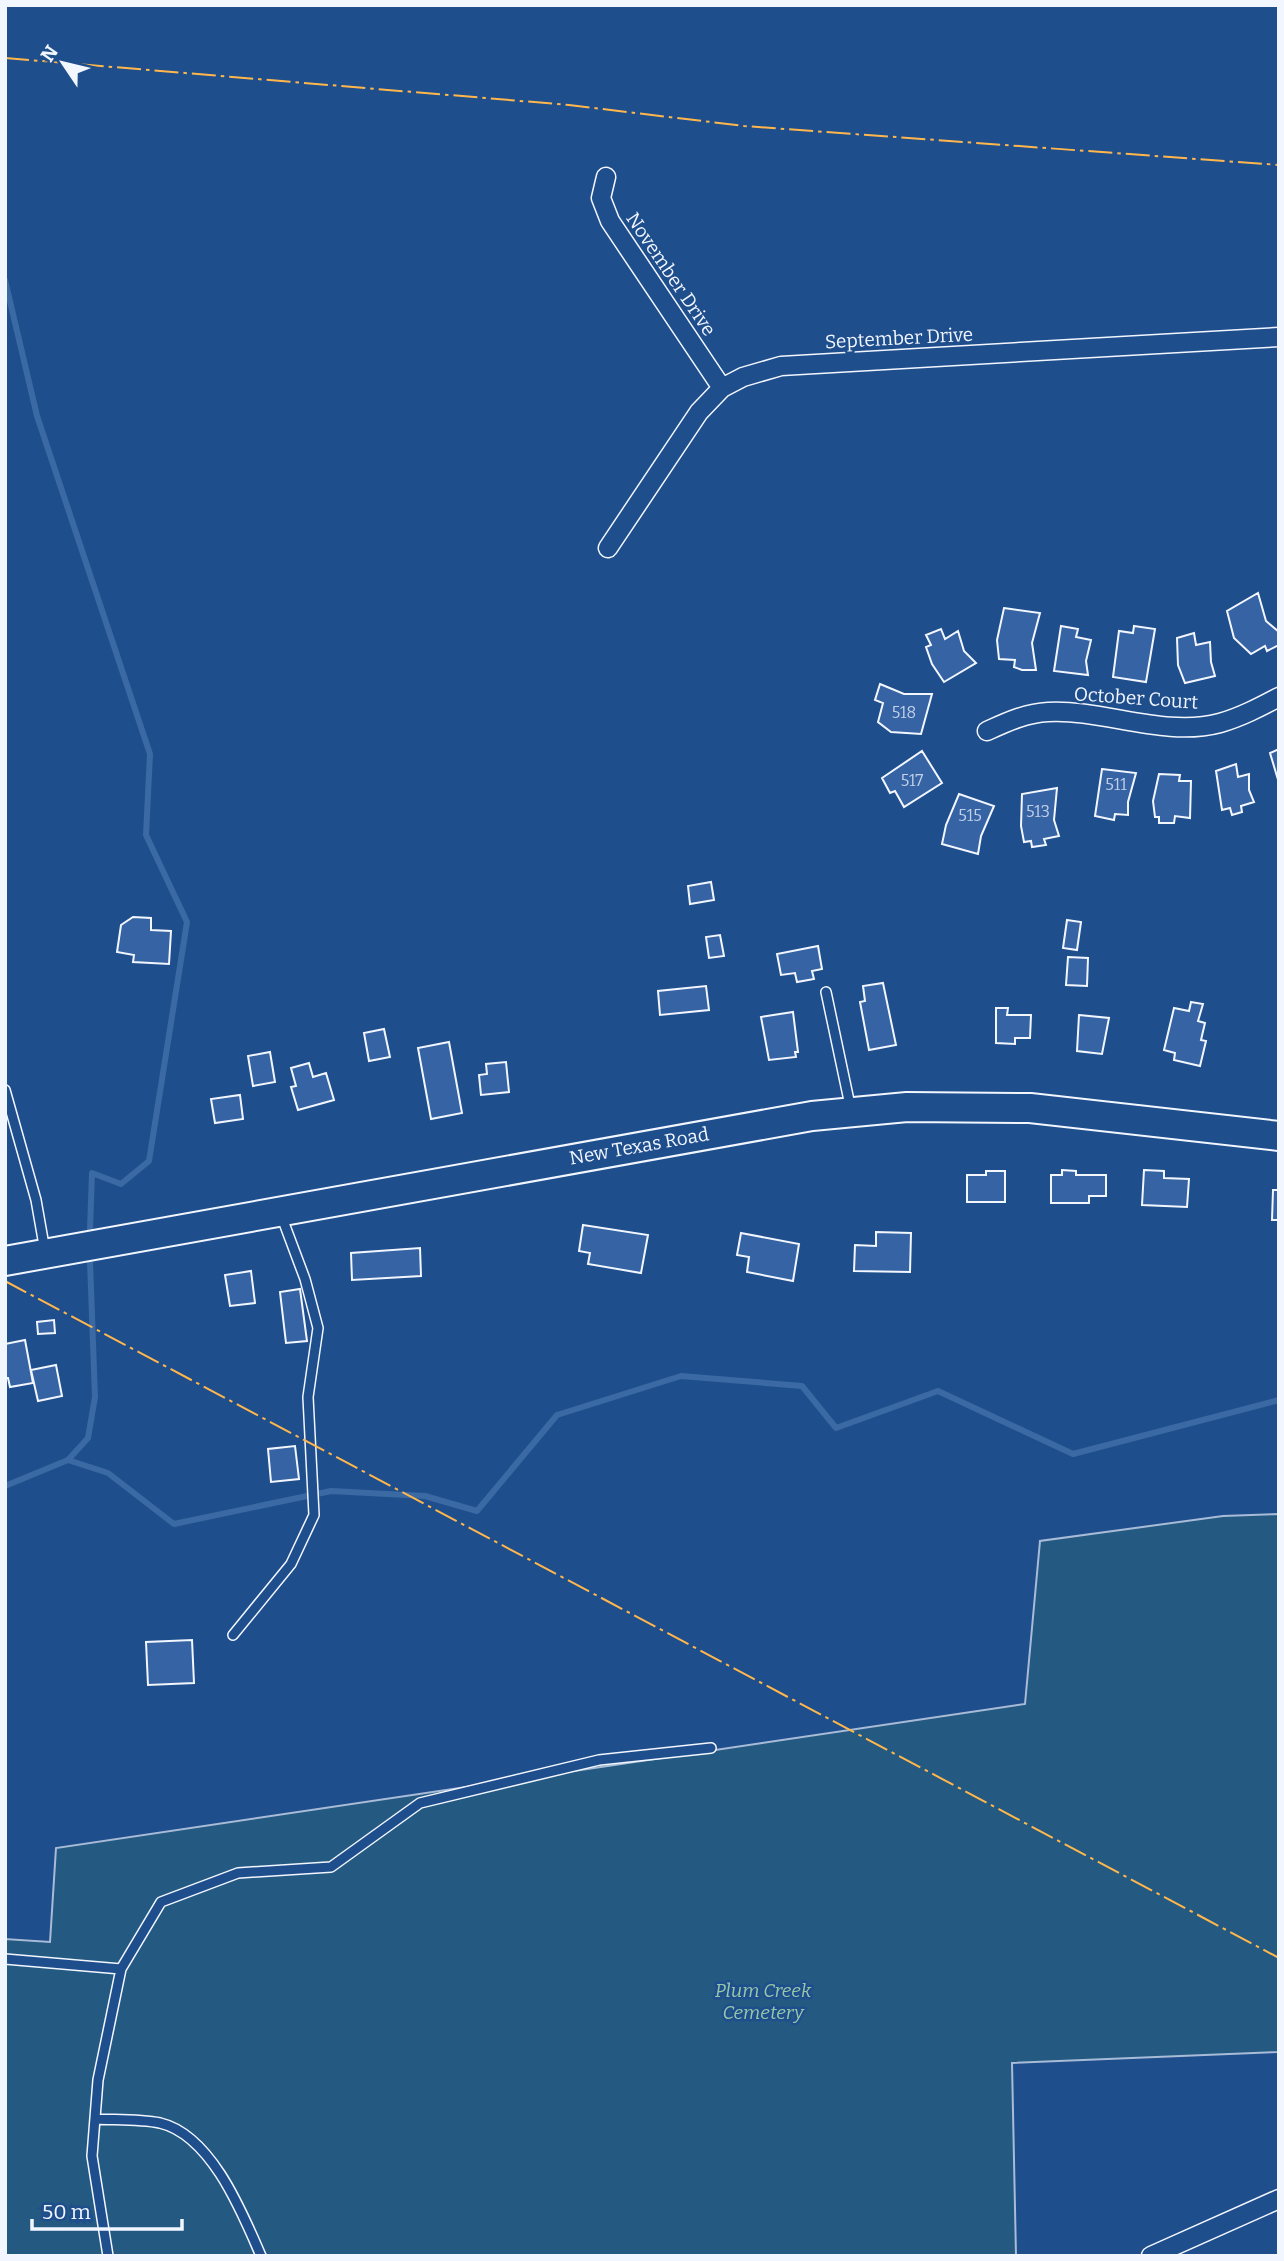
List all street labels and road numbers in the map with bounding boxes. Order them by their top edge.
street label: November Drive [621,208,721,340]
street label: September Drive [824,323,974,353]
street label: October Court [1073,682,1199,714]
street label: New Texas Road [567,1122,711,1170]

